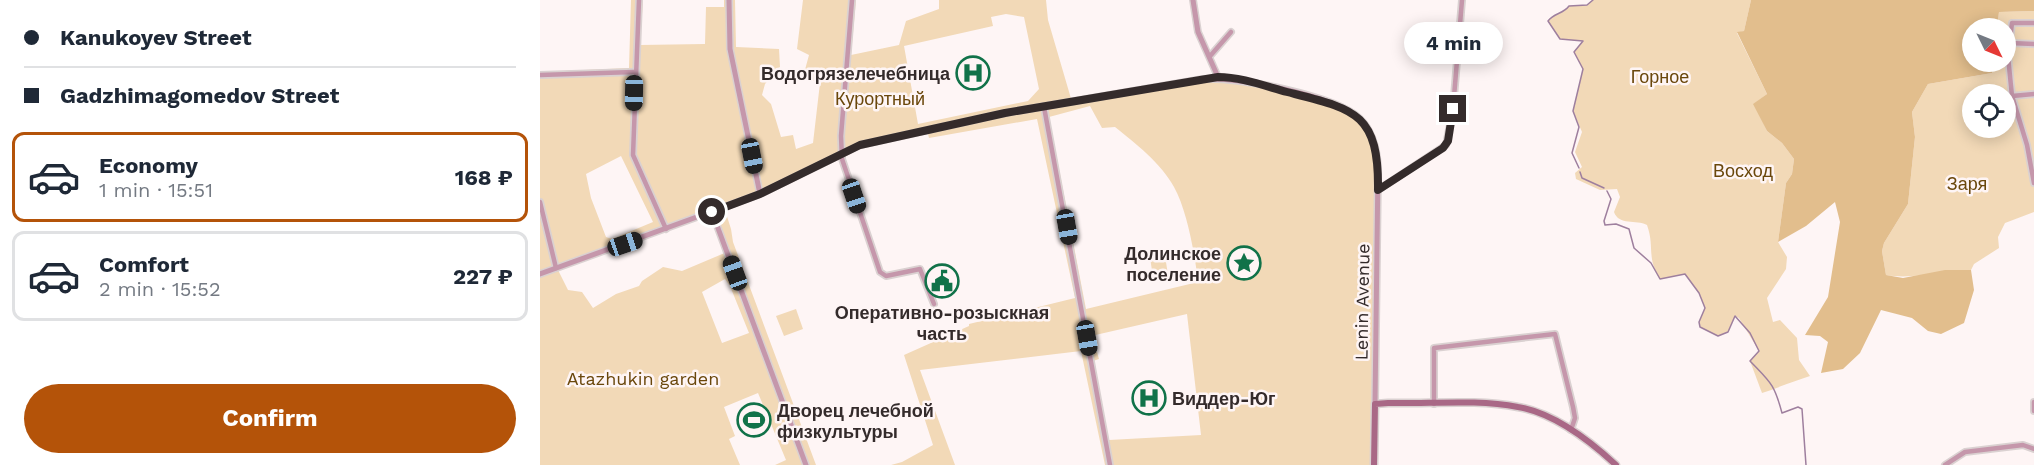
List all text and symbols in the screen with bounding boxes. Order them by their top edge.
north arrow [1962,18,2016,72]
map controls [1962,18,2016,138]
callout: 4 min [1404,22,1502,64]
text: Kanukoyev Street [60,25,252,50]
text: 4 min [1426,31,1481,55]
hospital icon: Водогрязелечебница [955,55,991,91]
place label: Водогрязелечебница [761,63,951,84]
park label: Горное [1631,66,1689,87]
car [625,75,643,111]
text: Gadzhimagomedov Street [60,83,339,108]
button: locate [1962,84,2016,138]
park label: Курортный [835,88,925,109]
route end [1439,95,1466,122]
car [740,137,764,175]
icon: car [27,150,81,204]
text: Economy [99,153,198,178]
park label: Восход [1713,160,1773,181]
text: 168 ₽ [455,165,513,190]
park label: Заря [1947,173,1987,194]
car [840,176,868,216]
text: 1 min · 15:51 [99,178,213,202]
route start [698,198,725,225]
car [1055,208,1079,246]
car [605,230,645,258]
place label: Долинское поселение [1124,243,1221,285]
street label: Lenin Avenue [1350,243,1374,361]
place icon: Долинское поселение [1226,245,1262,281]
icon: car [27,249,81,303]
text: Comfort [99,252,189,277]
car [720,253,750,293]
public building icon: Оперативно-розыскная часть [924,263,960,299]
text: 227 ₽ [453,264,513,289]
text: 2 min · 15:52 [99,277,221,301]
place label: Оперативно-розыскная часть [835,302,1049,344]
car [1075,319,1099,357]
park label: Atazhukin garden [567,368,719,389]
hospital icon: Виддер-Юг [1131,380,1167,416]
button: Confirm [24,384,516,453]
place label: Виддер-Юг [1172,388,1276,409]
place label: Дворец лечебной физкультуры [777,400,934,442]
sports icon: Дворец лечебной физкультуры [736,402,772,438]

